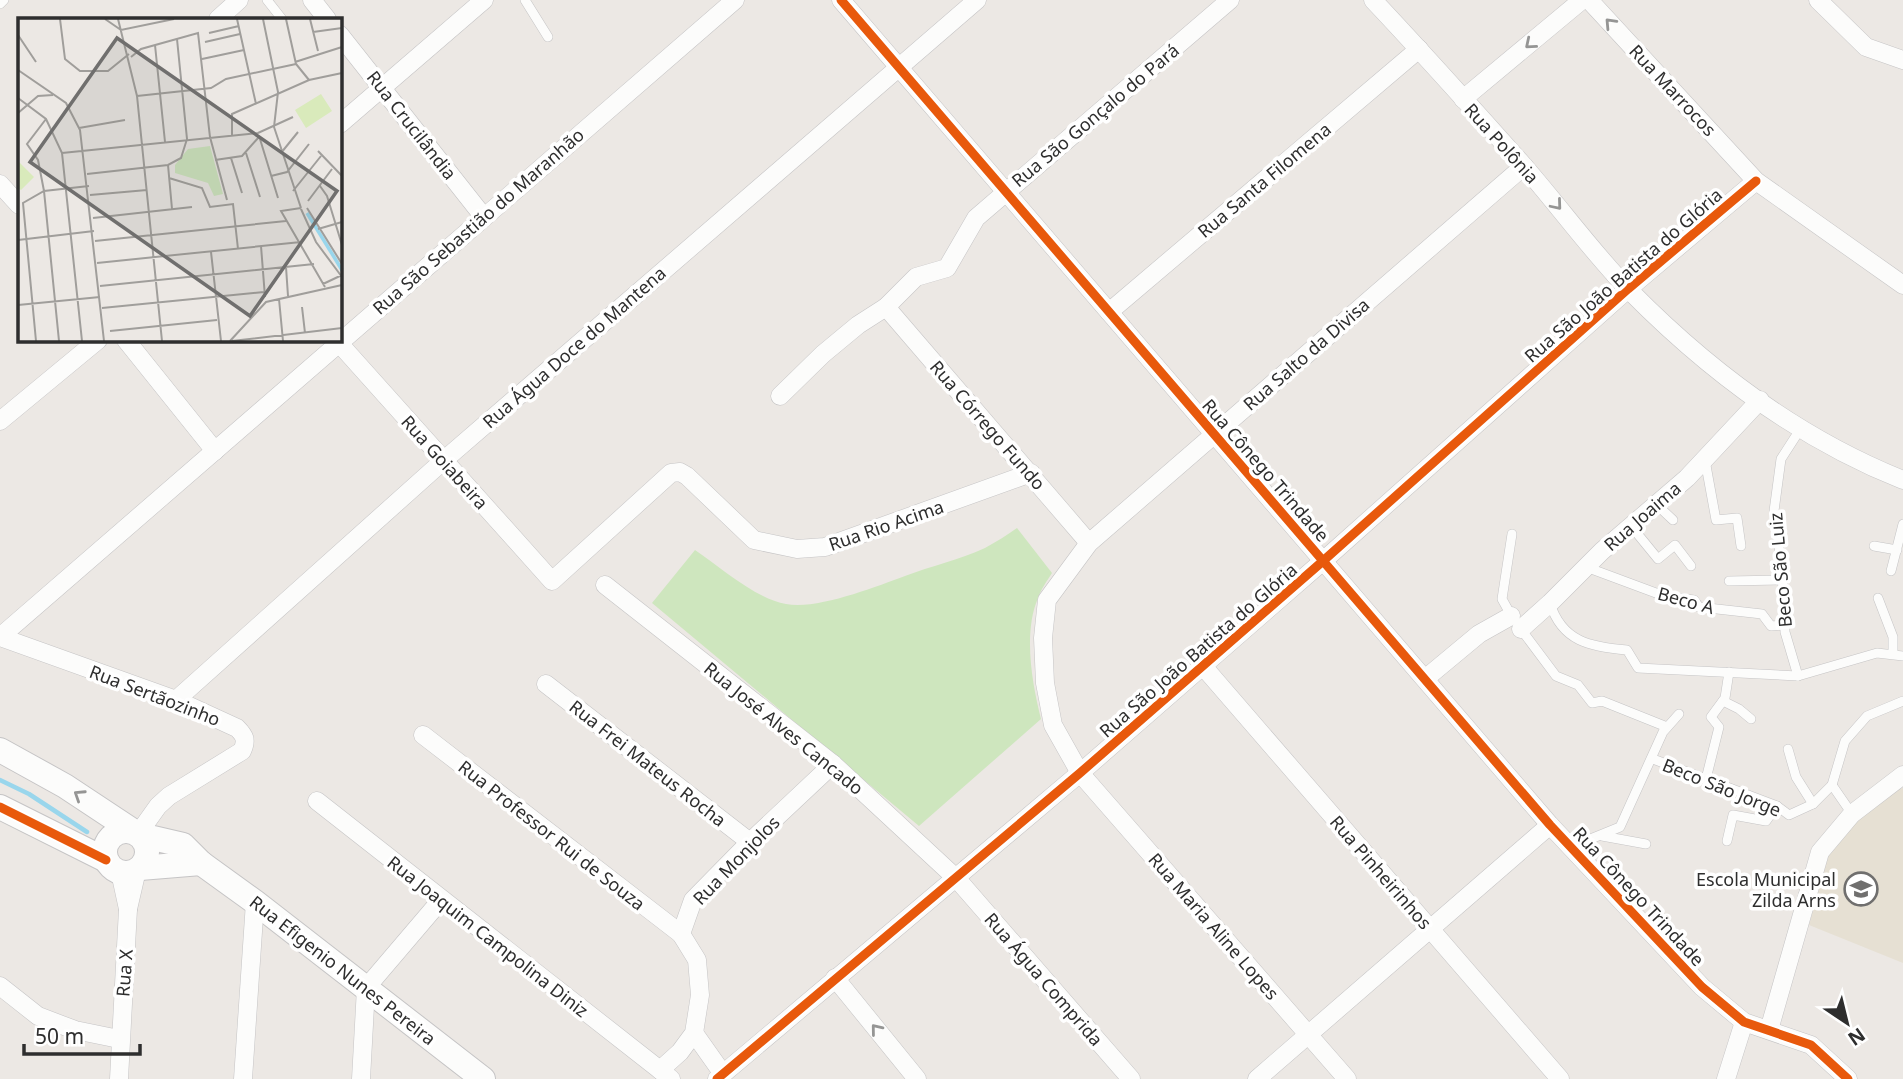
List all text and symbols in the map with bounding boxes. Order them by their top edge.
inset map [18,18,341,341]
one-way arrow [1606,18,1619,31]
one-way arrow [1525,36,1538,48]
street label: Rua São Gonçalo do Pará [1006,38,1184,192]
street label: Rua Marrocos [1624,39,1722,141]
street label: Rua Crucilândia [362,66,462,184]
street label: Rua Polônia [1460,98,1544,188]
street label: Rua Santa Filomena [1192,117,1336,243]
street label: Rua São Sebastião do Maranhão [367,122,589,320]
street label: Rua São João Batista do Glória [1519,182,1727,368]
one-way arrow [1549,197,1561,210]
street label: Rua Água Doce do Mantena [477,261,671,433]
street label: Rua Salto da Divisa [1238,292,1374,416]
street label: Rua Córrego Fundo [925,355,1051,495]
street label: Rua Cônego Trindade [1197,393,1335,547]
street label: Rua Goiabeira [396,410,494,514]
street label: Rua Joaima [1598,476,1686,556]
street label: Rua Rio Acima [825,494,947,556]
street label: Beco São Luiz [1763,512,1797,628]
street label: Rua São João Batista do Glória [1094,557,1302,743]
street label: Beco A [1655,581,1717,619]
street label: Rua José Alves Cancado [699,656,869,800]
street label: Rua Sertãozinho [86,659,224,731]
street label: Rua Frei Mateus Rocha [565,694,731,832]
street label: Beco São Jorge [1659,752,1785,822]
street label: Rua Professor Rui de Souza [454,755,650,915]
one-way arrow [74,791,87,804]
street label: Rua Monjolos [687,810,785,910]
street label: Rua Pinheirinhos [1325,810,1437,934]
street label: Rua Cônego Trindade [1568,821,1710,971]
street label: Rua Maria Aline Lopes [1144,847,1284,1005]
street label: Rua Joaquim Campolina Diniz [383,850,593,1022]
place label: Escola Municipal Zilda Arns [1696,867,1836,912]
school or university icon: Escola Municipal Zilda Arns [1842,870,1880,908]
street label: Rua Efigenio Nunes Pereira [245,890,441,1050]
street label: Rua Água Comprida [980,907,1108,1051]
street label: Rua X [110,948,138,998]
north arrow [1812,988,1882,1058]
scale bar [24,1012,140,1056]
text: 50 m [35,1022,84,1050]
text: N [1843,1022,1871,1052]
one-way arrow [872,1024,884,1037]

